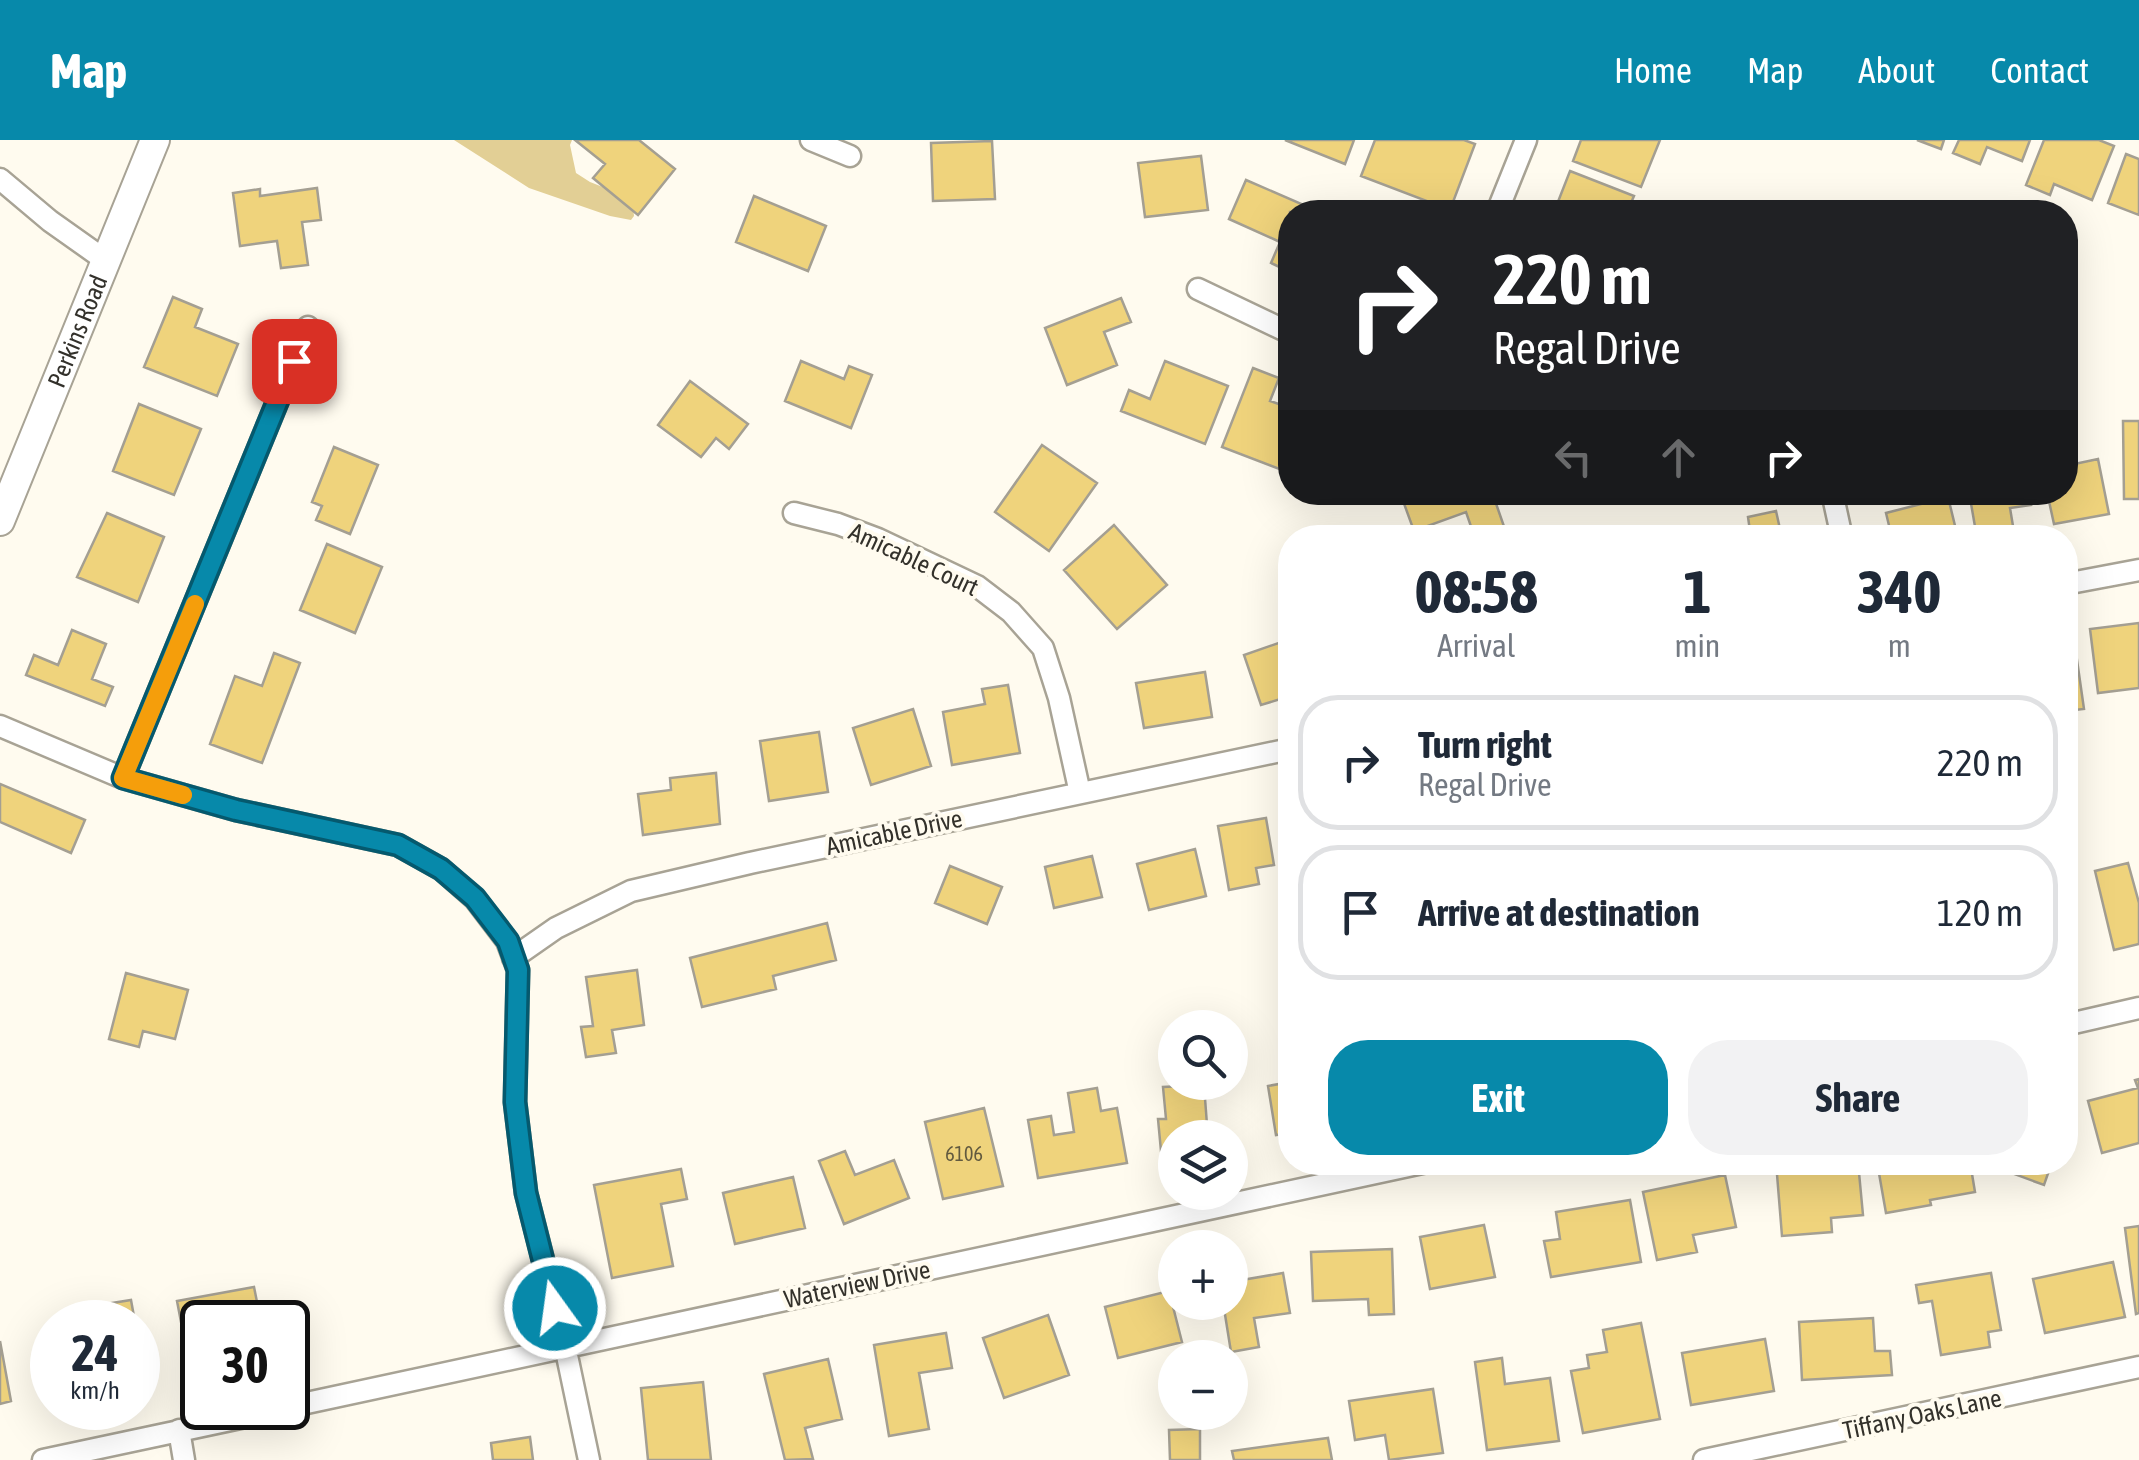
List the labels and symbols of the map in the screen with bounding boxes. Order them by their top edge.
street label: Perkins Road [42,271,113,391]
pin [252,319,337,404]
street label: Amicable Court [845,517,983,601]
street label: Amicable Drive [823,804,965,860]
house number: 6106 [945,1142,983,1165]
street label: Waterview Drive [781,1255,933,1313]
position arrow [503,1256,607,1360]
speed limit sign: 30 [180,1300,310,1430]
street label: Tiffany Oaks Lane [1840,1384,2004,1444]

